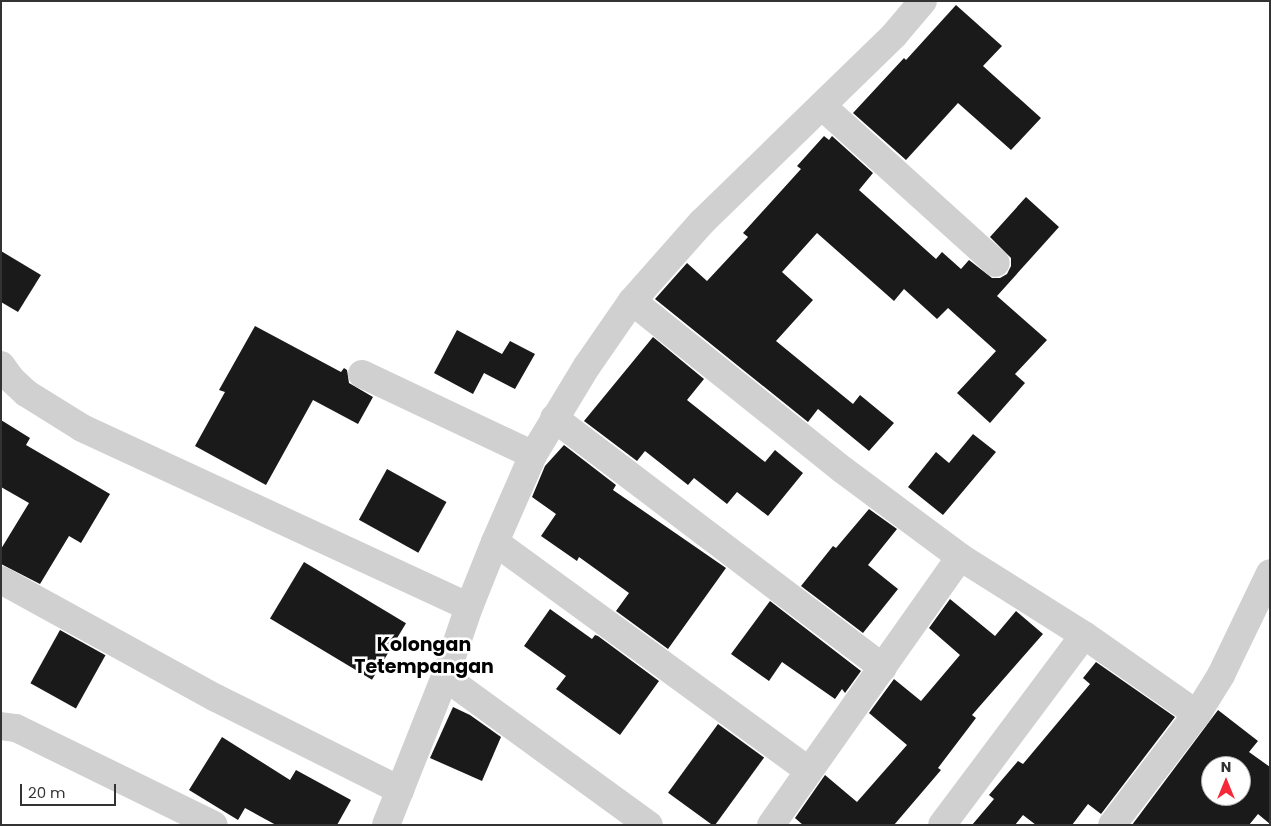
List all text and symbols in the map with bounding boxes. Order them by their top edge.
district label: Kolongan Tetempangan [354,634,494,678]
north arrow [1201,756,1251,806]
text: N [1221,757,1231,777]
scale bar [22,774,119,806]
text: 20 m [28,782,66,803]

